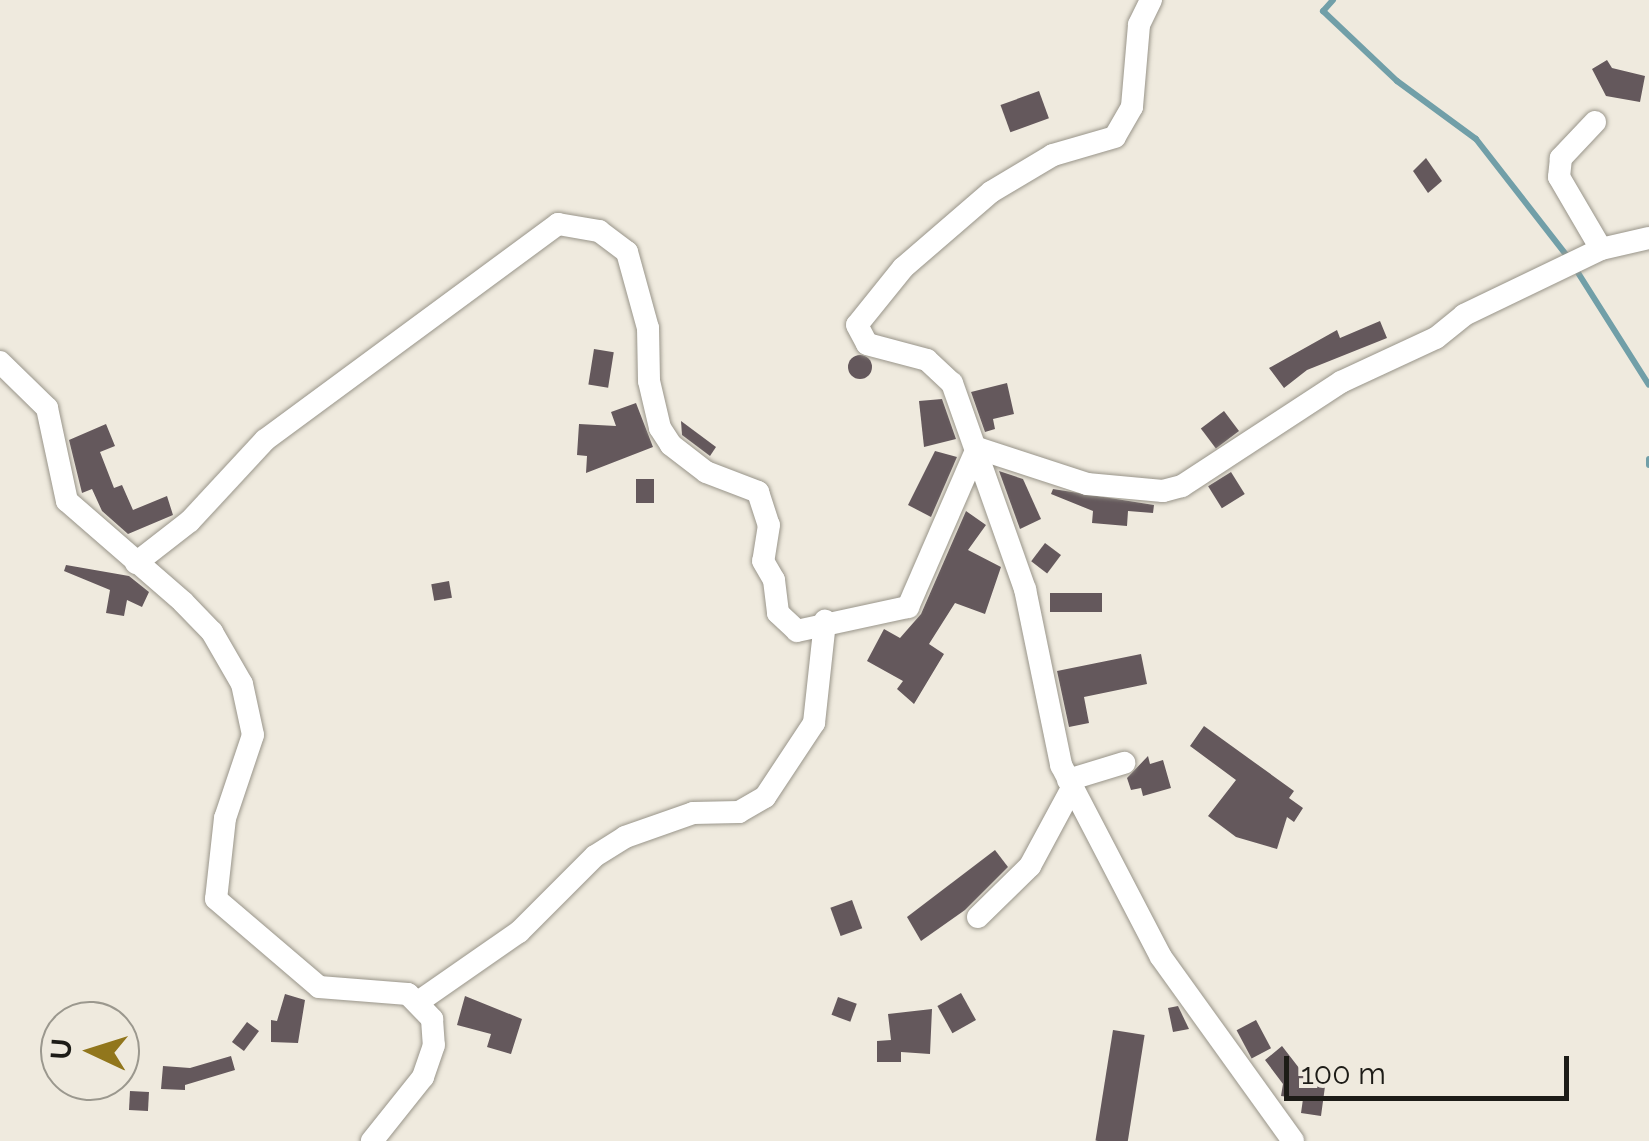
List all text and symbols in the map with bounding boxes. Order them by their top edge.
north arrow [40,1001,140,1101]
scale bar [1289,1036,1574,1098]
text: U [44,1037,79,1061]
text: 100 m [1301,1056,1386,1091]

